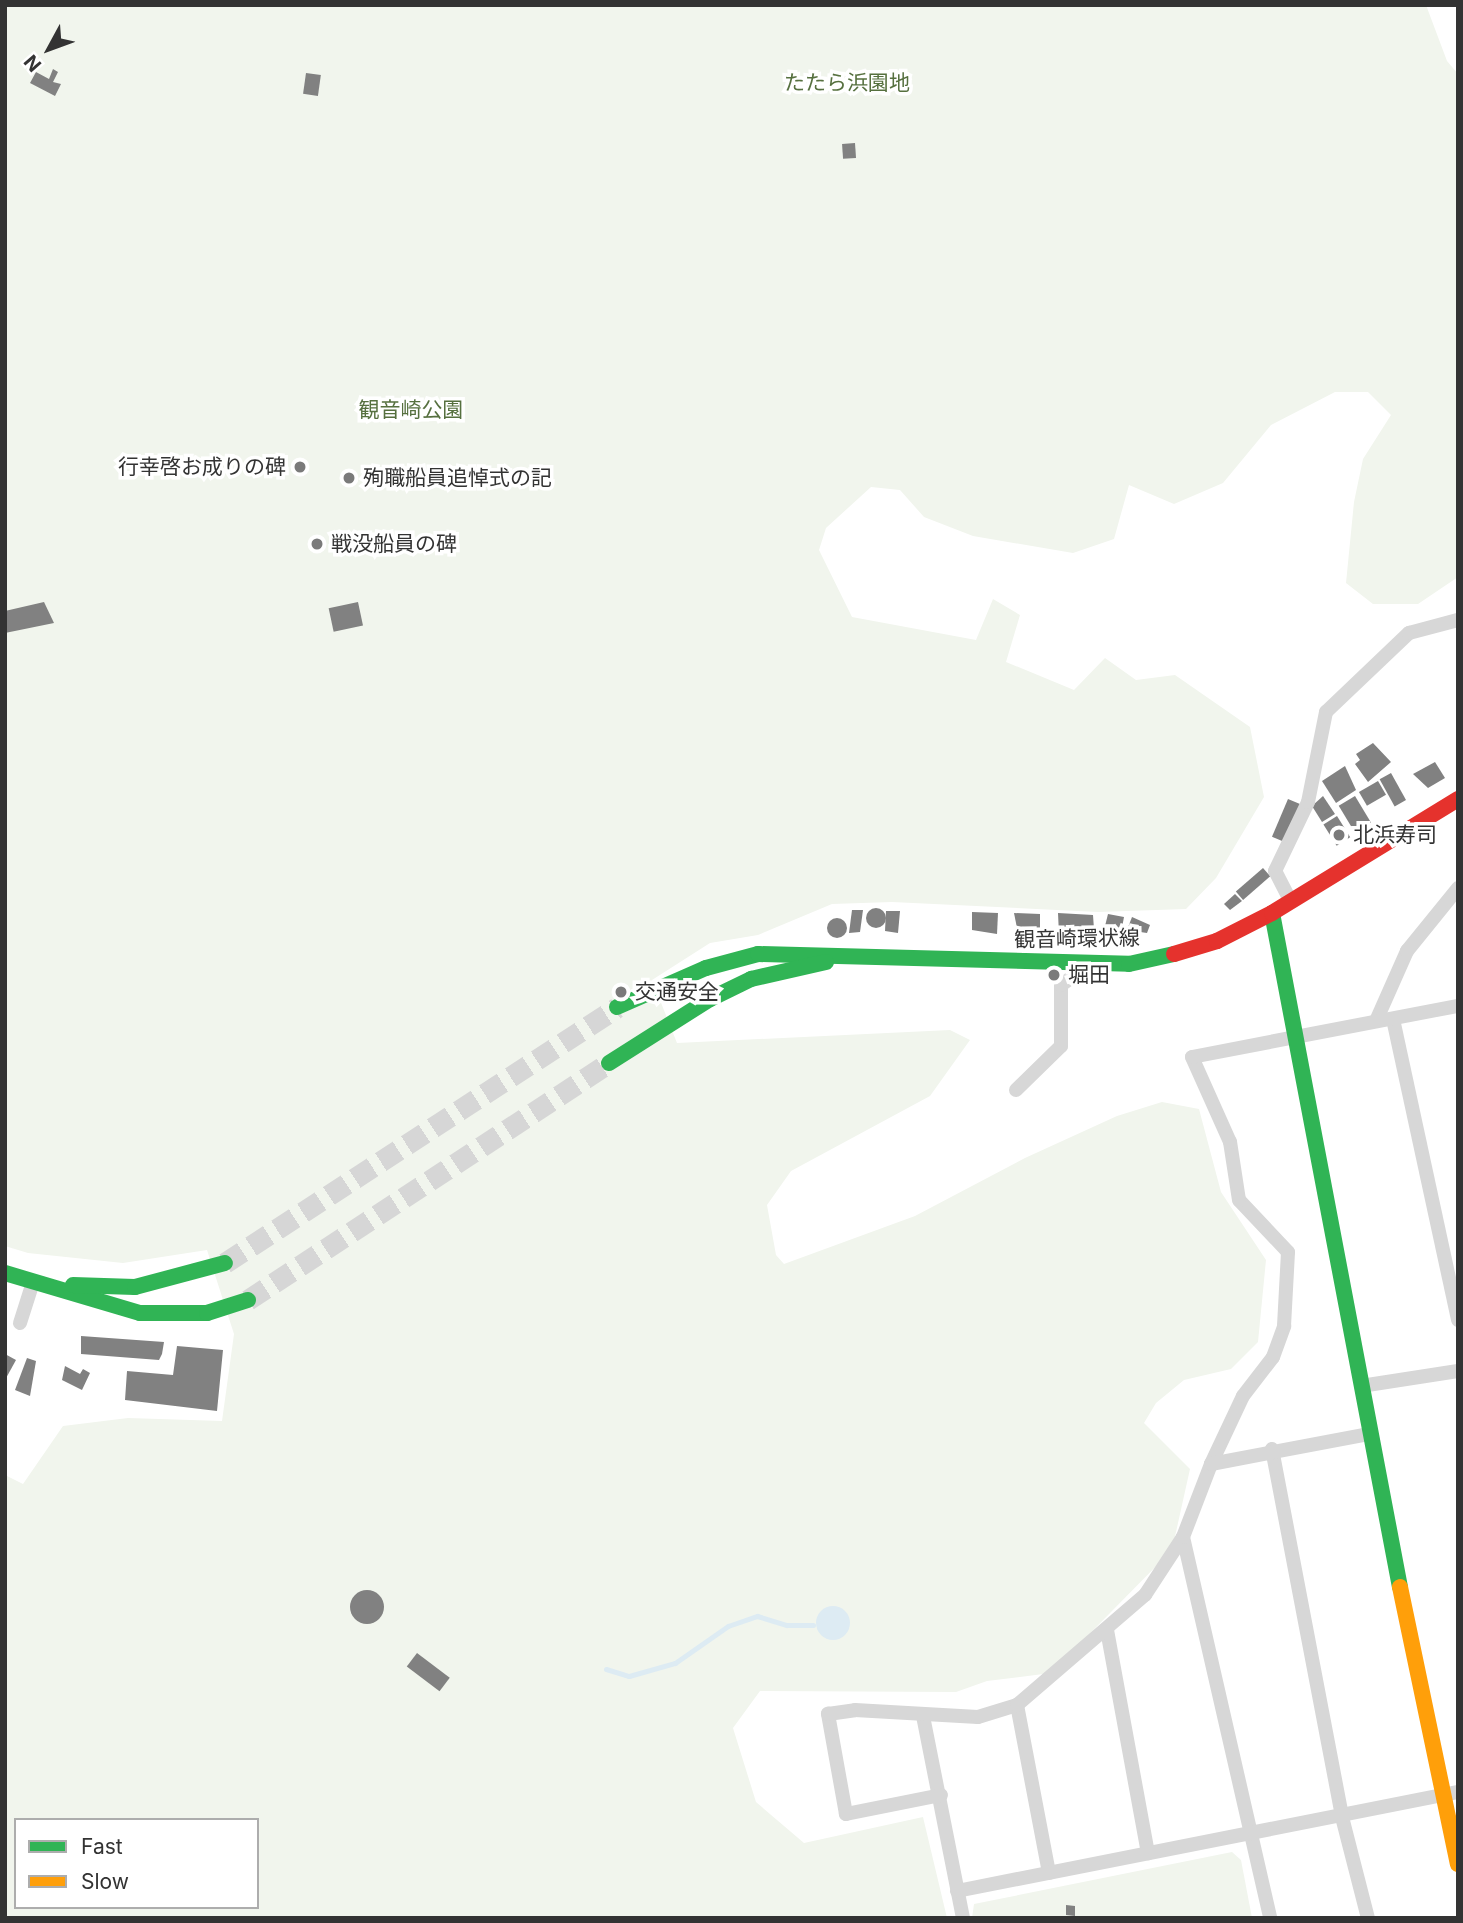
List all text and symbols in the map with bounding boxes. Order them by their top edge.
north arrow [14,14,84,84]
text: N [19,50,46,76]
park label: たたら浜園地 [784,70,910,96]
park label: 観音崎公園 [359,397,463,423]
place label: 行幸啓お成りの碑 [118,454,286,480]
marker: 行幸啓お成りの碑 [292,459,308,475]
place label: 殉職船員追悼式の記 [363,465,552,491]
marker: 殉職船員追悼式の記 [341,470,357,486]
place label: 戦没船員の碑 [331,531,457,557]
marker: 戦没船員の碑 [309,536,325,552]
place label: 北浜寿司 [1353,822,1437,848]
marker: 北浜寿司 [1331,827,1347,843]
street label: 観音崎環状線 [1014,925,1140,953]
place label: 堀田 [1068,962,1110,988]
marker: 堀田 [1046,967,1062,983]
place label: 交通安全 [635,979,719,1005]
marker: 交通安全 [613,984,629,1000]
legend [14,1818,259,1909]
text: Fast [81,1834,123,1859]
text: Slow [81,1869,129,1894]

